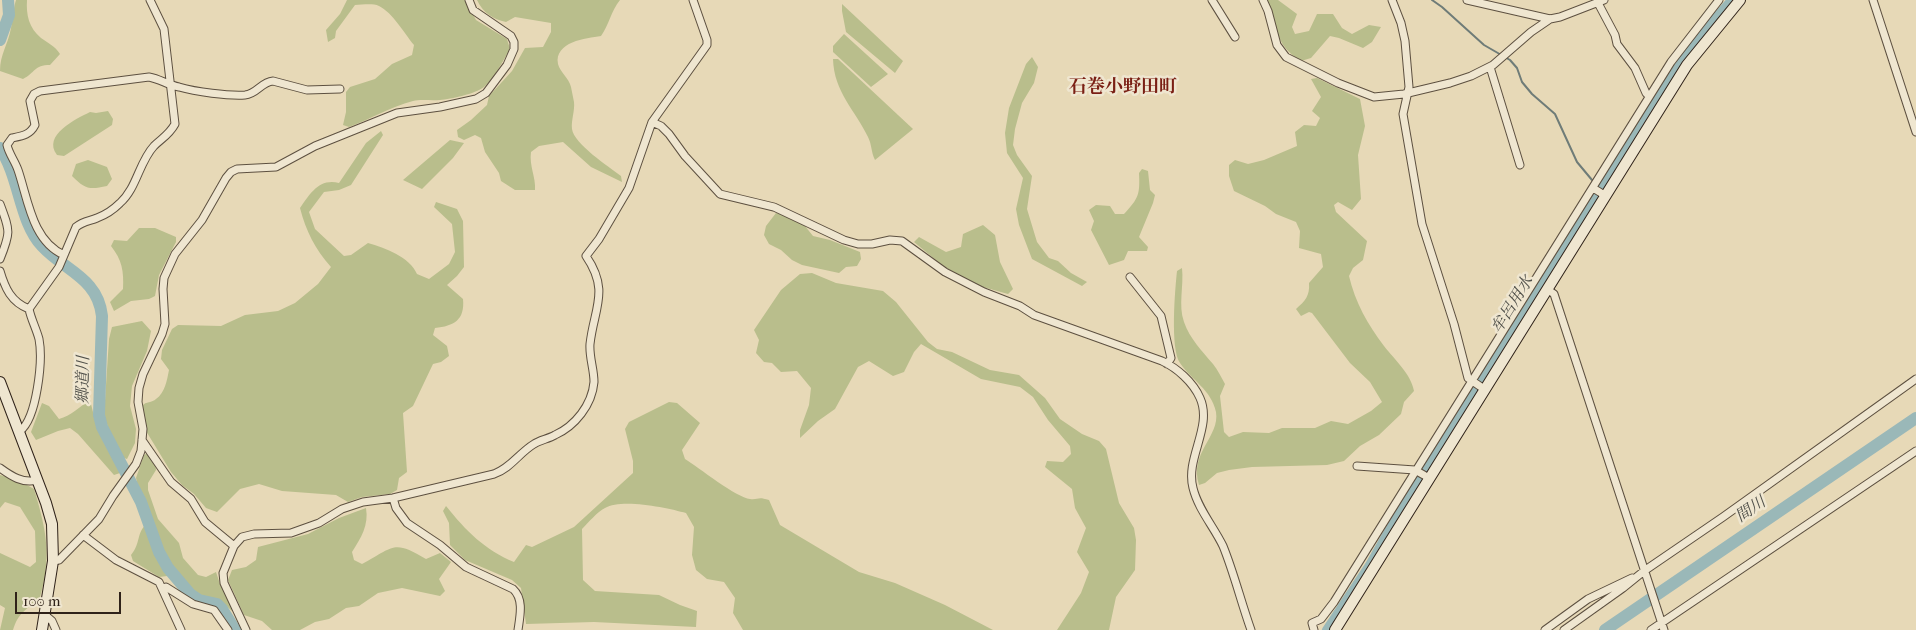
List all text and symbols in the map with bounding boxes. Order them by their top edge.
district label: 石巻小野田町 [1069,77,1177,99]
water label: 牟呂用水 [1488,273,1538,337]
water label: 郷道川 [74,356,94,404]
water label: 間川 [1732,493,1770,527]
scale bar [18,582,124,614]
text: 100 m [23,592,61,610]

